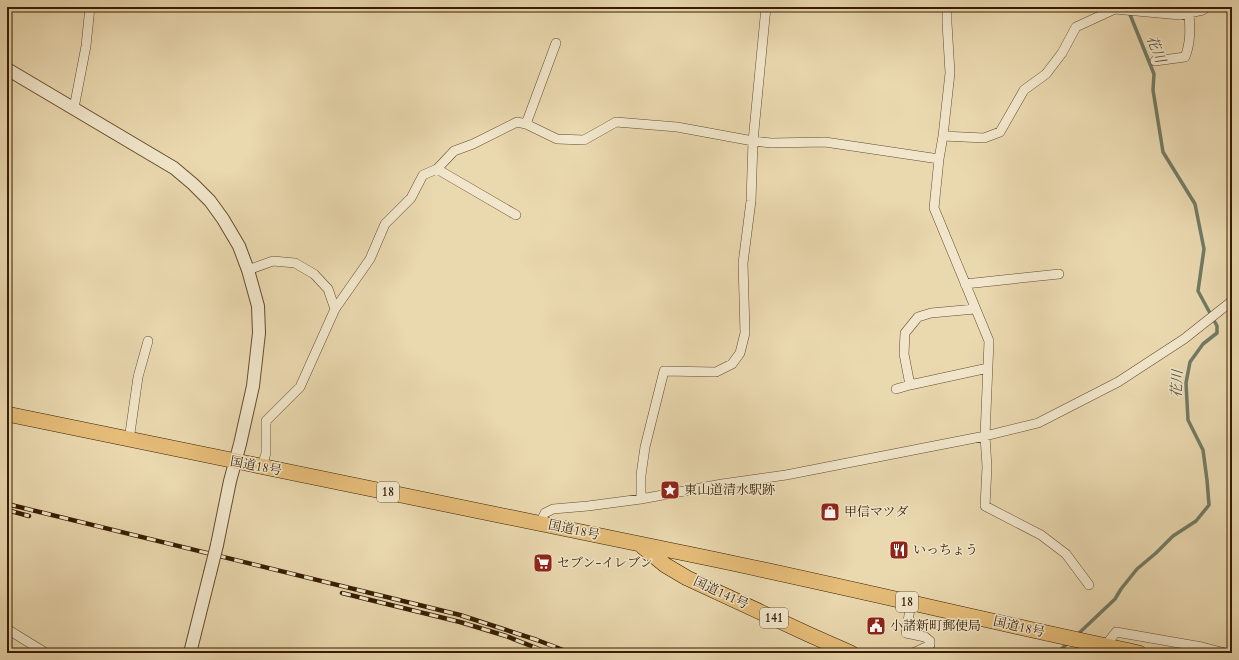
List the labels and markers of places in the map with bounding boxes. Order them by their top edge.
place icon: 東山道清水駅跡 [659,479,681,501]
place label: 東山道清水駅跡 [684,481,775,499]
shop icon: 甲信マツダ [819,501,841,523]
place label: 甲信マツダ [844,503,908,521]
restaurant icon: いっちょう [888,539,910,561]
place label: いっちょう [913,541,978,559]
supermarket icon: セブン-イレブン [532,552,554,574]
place label: セブン-イレブン [557,554,653,572]
public building icon: 小諸新町郵便局 [865,615,887,637]
place label: 小諸新町郵便局 [890,617,981,635]

